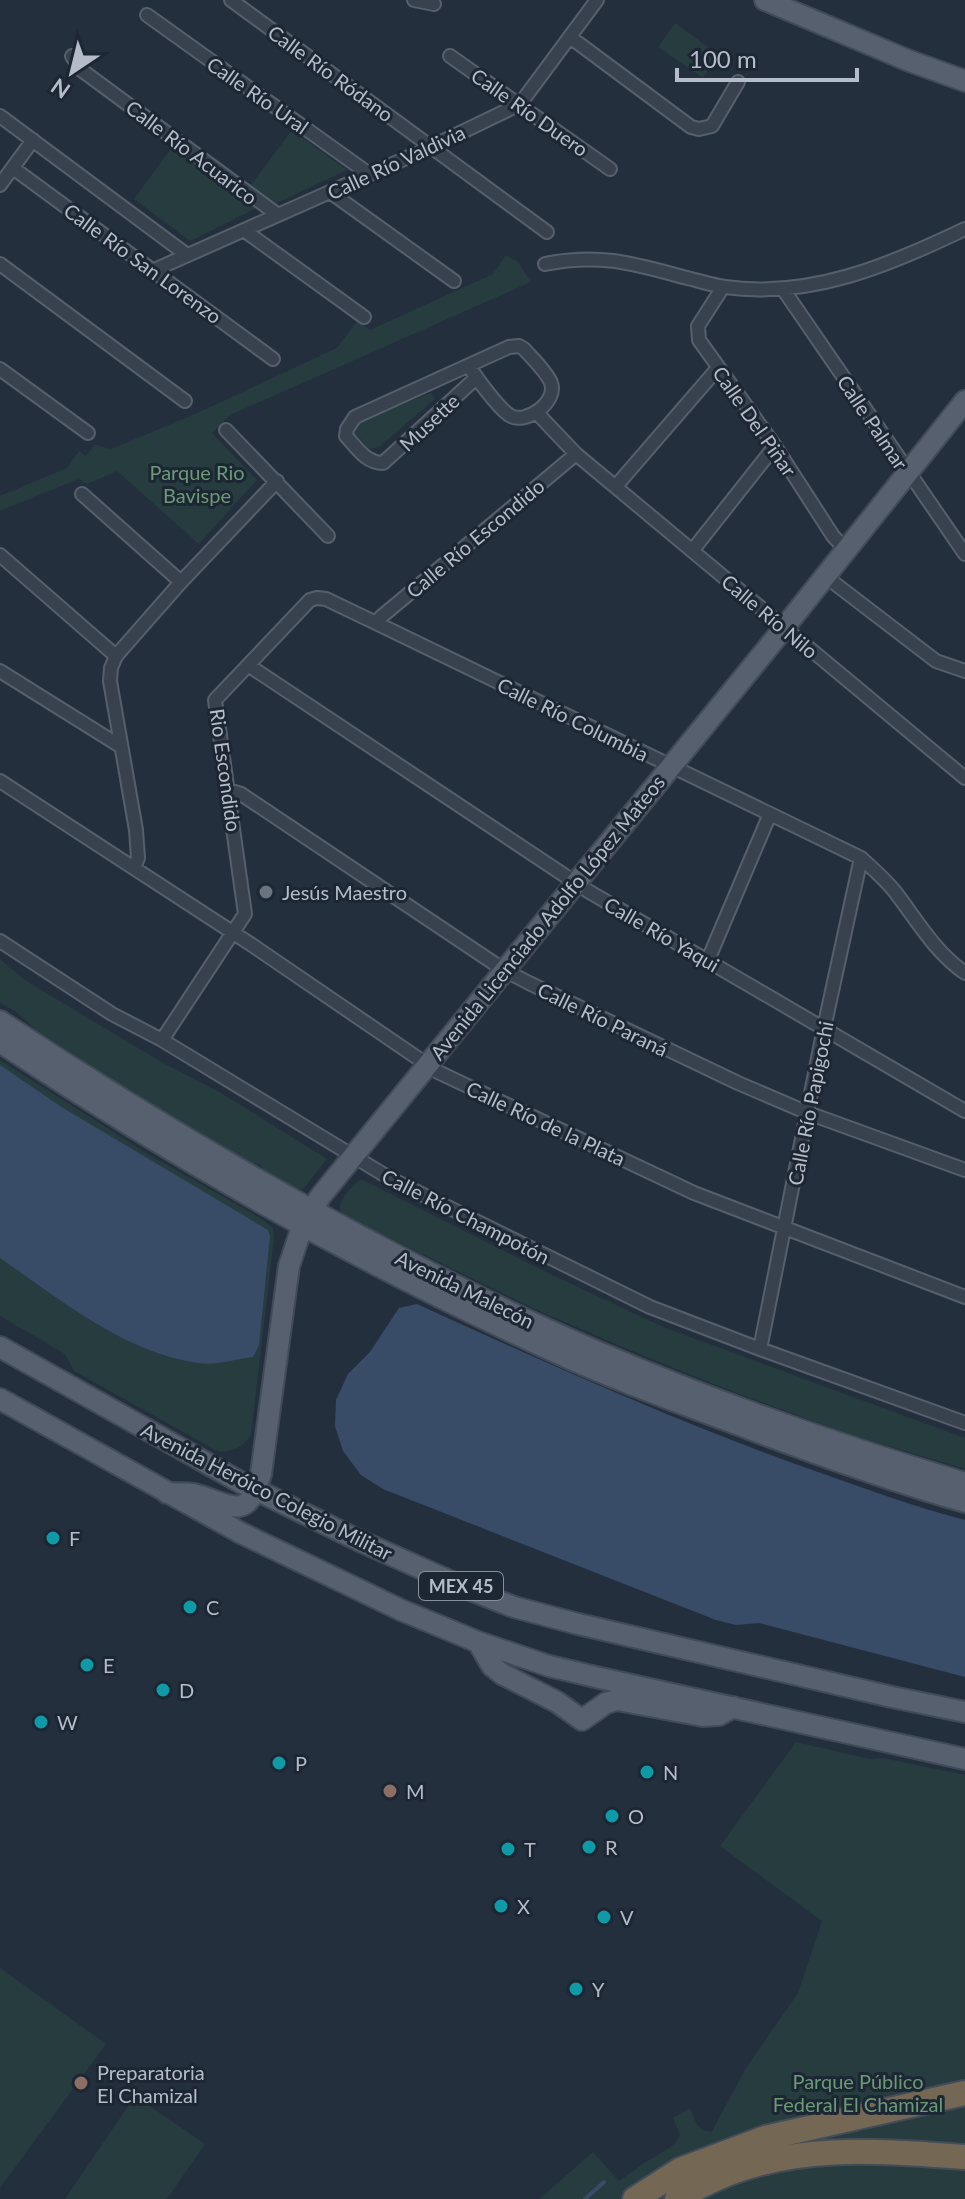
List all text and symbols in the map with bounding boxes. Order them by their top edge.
street label: Calle Río Ródano [264,20,398,126]
north arrow [32,32,112,112]
scale bar [677,32,857,82]
text: 100 m [689,44,757,73]
street label: Calle Río Ural [203,51,313,139]
street label: Calle Río Duero [467,63,593,161]
text: N [46,73,75,105]
street label: Calle Río Acuarico [122,95,262,209]
street label: Calle Río Valdivia [323,120,469,204]
street label: Calle Río San Lorenzo [60,198,226,328]
street label: Calle Del Piñar [708,361,802,481]
street label: Calle Palmar [833,370,914,474]
street label: Musette [394,388,464,456]
park label: Parque Rio Bavispe [149,460,245,507]
street label: Calle Río Escondido [401,473,549,603]
street label: Calle Río Nilo [717,569,823,663]
street label: Calle Río Columbia [494,672,652,766]
street label: Rio Escondido [205,707,247,833]
street label: Avenida Licenciado Adolfo López Mateos [425,770,669,1064]
place label: Jesús Maestro [282,880,407,904]
marker: Jesús Maestro [257,883,275,901]
street label: Calle Río Yaqui [600,891,724,977]
street label: Calle Río Paraná [534,977,672,1061]
street label: Calle Río Papigochi [782,1019,838,1187]
street label: Calle Río de la Plata [463,1076,629,1170]
street label: Calle Río Champotón [378,1163,554,1269]
street label: Avenida Malecón [392,1245,538,1333]
street label: Avenida Heróico Colegio Militar [137,1417,397,1565]
place label: F [69,1526,80,1550]
marker: F [44,1529,62,1547]
road number: MEX 45 [419,1572,503,1600]
place label: C [206,1595,219,1619]
marker: C [181,1598,199,1616]
place label: E [103,1653,115,1677]
marker: E [78,1656,96,1674]
place label: D [179,1678,194,1702]
marker: D [154,1681,172,1699]
place label: W [57,1710,78,1734]
marker: W [32,1713,50,1731]
place label: P [295,1751,307,1775]
marker: P [270,1754,288,1772]
place label: N [663,1760,678,1784]
marker: N [638,1763,656,1781]
place label: M [406,1779,425,1803]
marker: M [381,1782,399,1800]
place label: O [628,1804,644,1828]
marker: O [603,1807,621,1825]
place label: R [605,1835,618,1859]
place label: T [524,1837,536,1861]
marker: R [580,1838,598,1856]
marker: T [499,1840,517,1858]
place label: X [517,1894,530,1918]
marker: X [492,1897,510,1915]
place label: V [620,1905,634,1929]
marker: V [595,1908,613,1926]
place label: Y [592,1977,605,2001]
marker: Y [567,1980,585,1998]
place label: Preparatoria El Chamizal [97,2060,205,2107]
park label: Parque Público Federal El Chamizal [773,2069,943,2116]
marker: Preparatoria El Chamizal [72,2074,90,2092]

